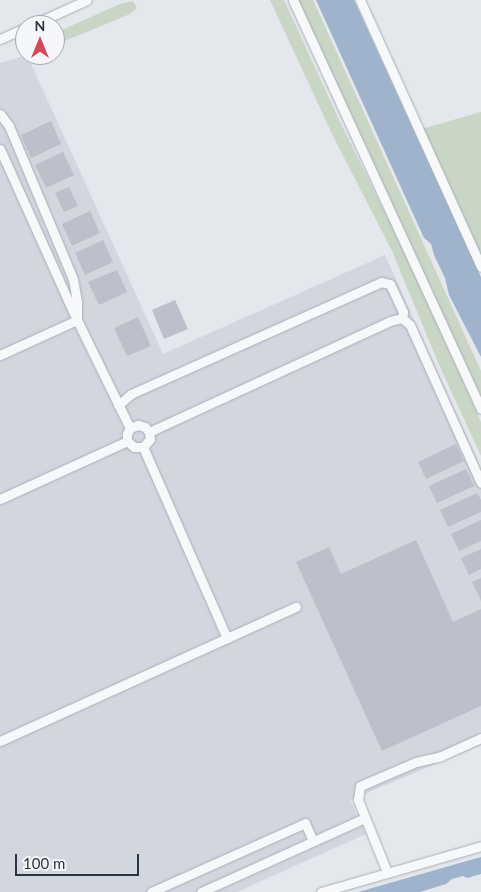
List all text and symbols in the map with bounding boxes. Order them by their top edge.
north arrow [15,15,65,65]
text: N [35,17,45,34]
scale bar [18,844,141,876]
text: 100 m [23,854,65,872]

